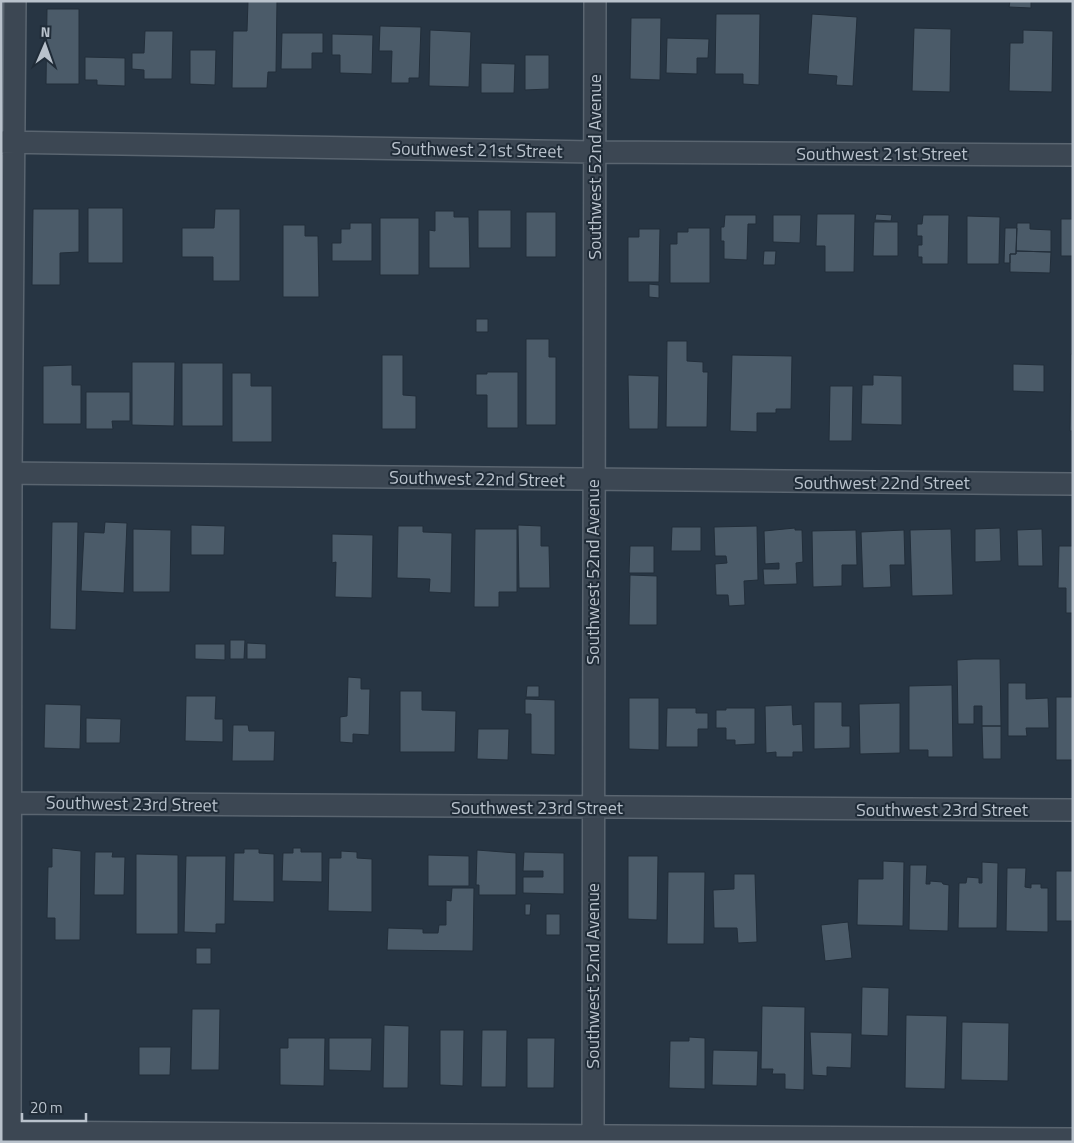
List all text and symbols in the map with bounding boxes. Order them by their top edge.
north arrow [20,20,70,70]
text: N [40,21,51,42]
street label: Southwest 52nd Avenue [581,74,608,260]
street label: Southwest 21st Street [391,135,564,165]
street label: Southwest 21st Street [796,140,968,167]
street label: Southwest 22nd Street [389,463,566,494]
street label: Southwest 22nd Street [794,469,971,496]
street label: Southwest 52nd Avenue [579,479,606,665]
street label: Southwest 23rd Street [46,789,219,819]
street label: Southwest 23rd Street [451,794,624,821]
street label: Southwest 23rd Street [856,796,1029,823]
street label: Southwest 52nd Avenue [579,883,606,1069]
scale bar [22,1090,86,1122]
text: 20 m [30,1096,63,1119]

